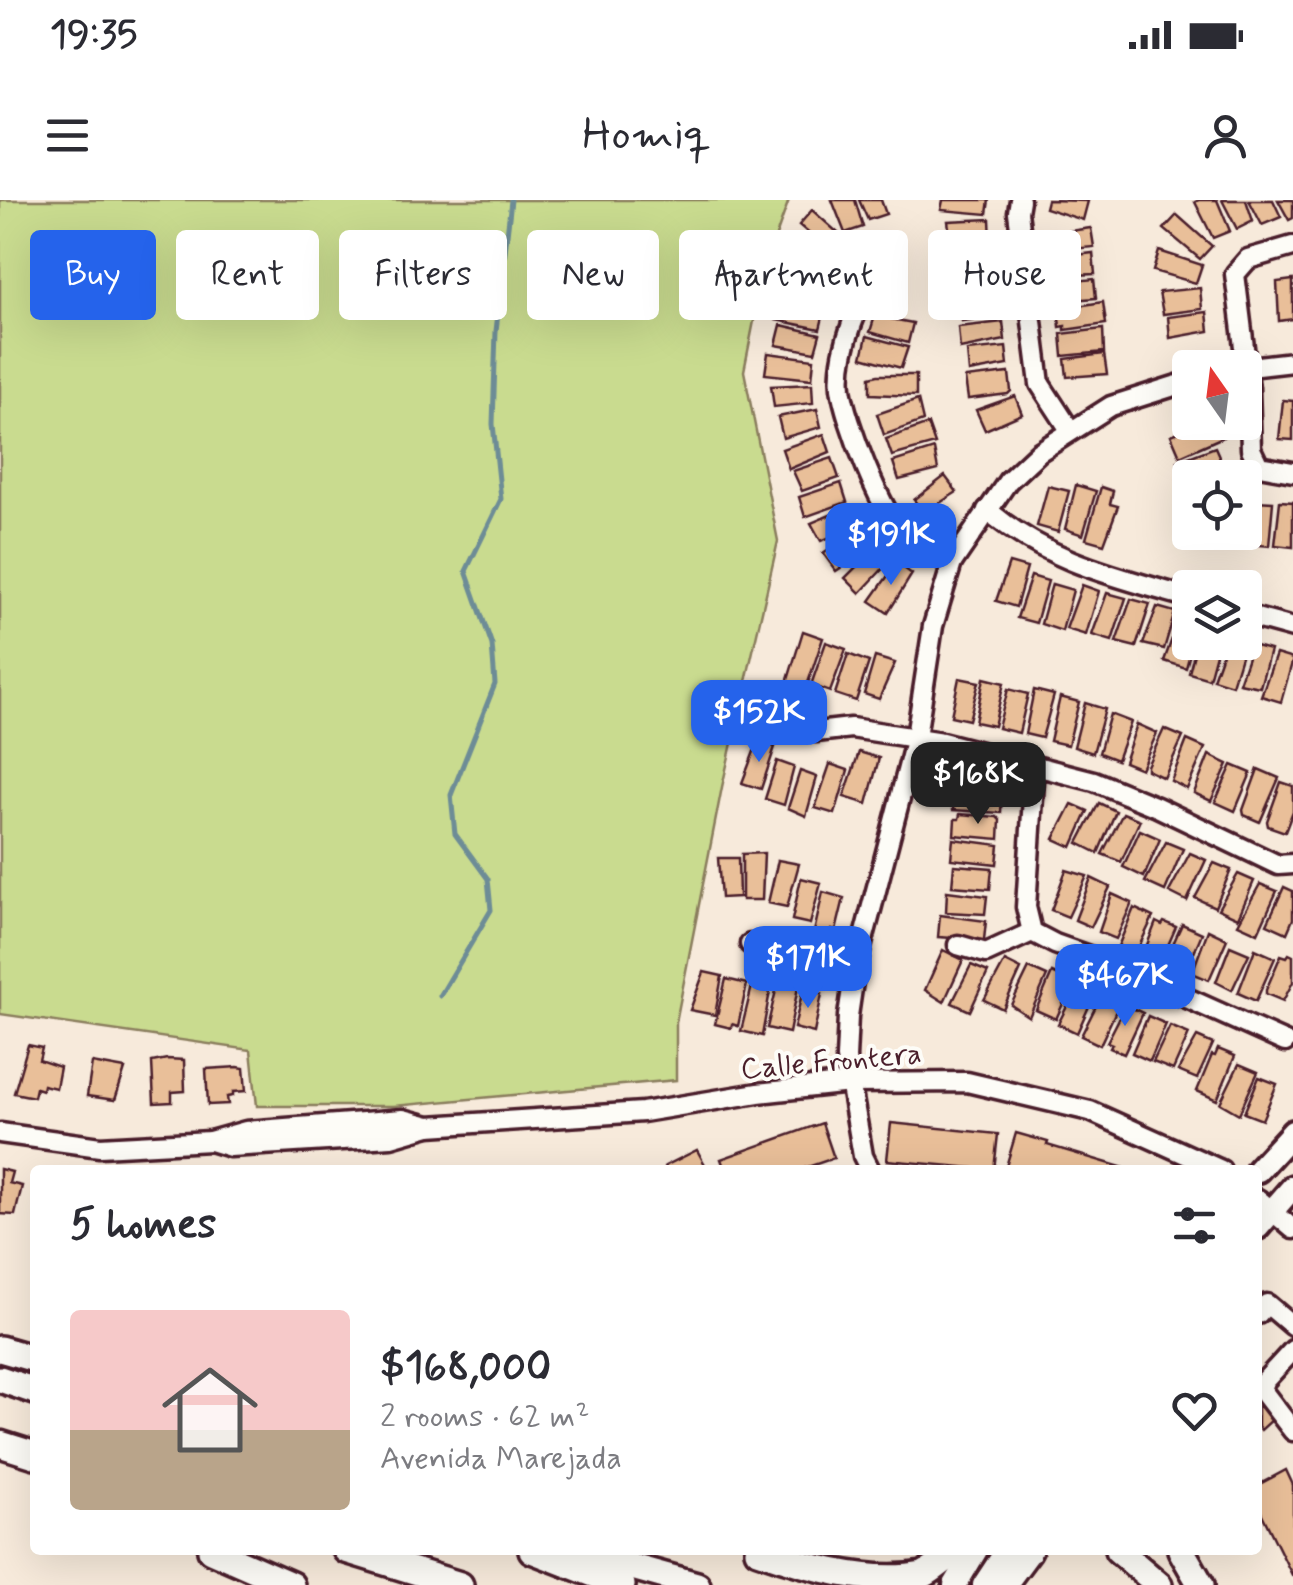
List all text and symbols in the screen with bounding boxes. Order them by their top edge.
text: 19:35 [50,11,137,60]
text: Homiq [582,106,711,165]
icon: menu [40,108,95,163]
icon: person [1198,108,1253,163]
chip: Buy [30,230,156,320]
chip: Rent [176,230,319,320]
chip: Filters [339,230,507,320]
chip: New [527,230,659,320]
chip: Apartment [679,230,908,320]
chip: House [928,230,1081,320]
north arrow [1172,350,1262,440]
map controls [1172,350,1262,660]
button: locate [1172,460,1262,550]
pin: $191K [821,503,961,588]
text: $191K [847,514,935,556]
button: layers [1172,570,1262,660]
pin: $152K [689,680,829,765]
text: $152K [713,691,805,733]
pin: $168K [908,742,1048,827]
text: $168K [933,753,1023,795]
pin: $171K [738,926,878,1011]
text: $171K [766,937,850,979]
pin: $467K [1055,944,1195,1029]
text: $467K [1077,955,1173,997]
street label: Calle Frontera [739,1035,923,1089]
text: 5 homes [70,1198,216,1253]
icon: filters [1167,1198,1222,1253]
text: $168,000 [380,1341,551,1396]
icon: home [150,1350,270,1470]
icon: heart [1167,1383,1222,1438]
text: 2 rooms · 62 m² [380,1396,589,1438]
text: Avenida Marejada [380,1438,622,1480]

